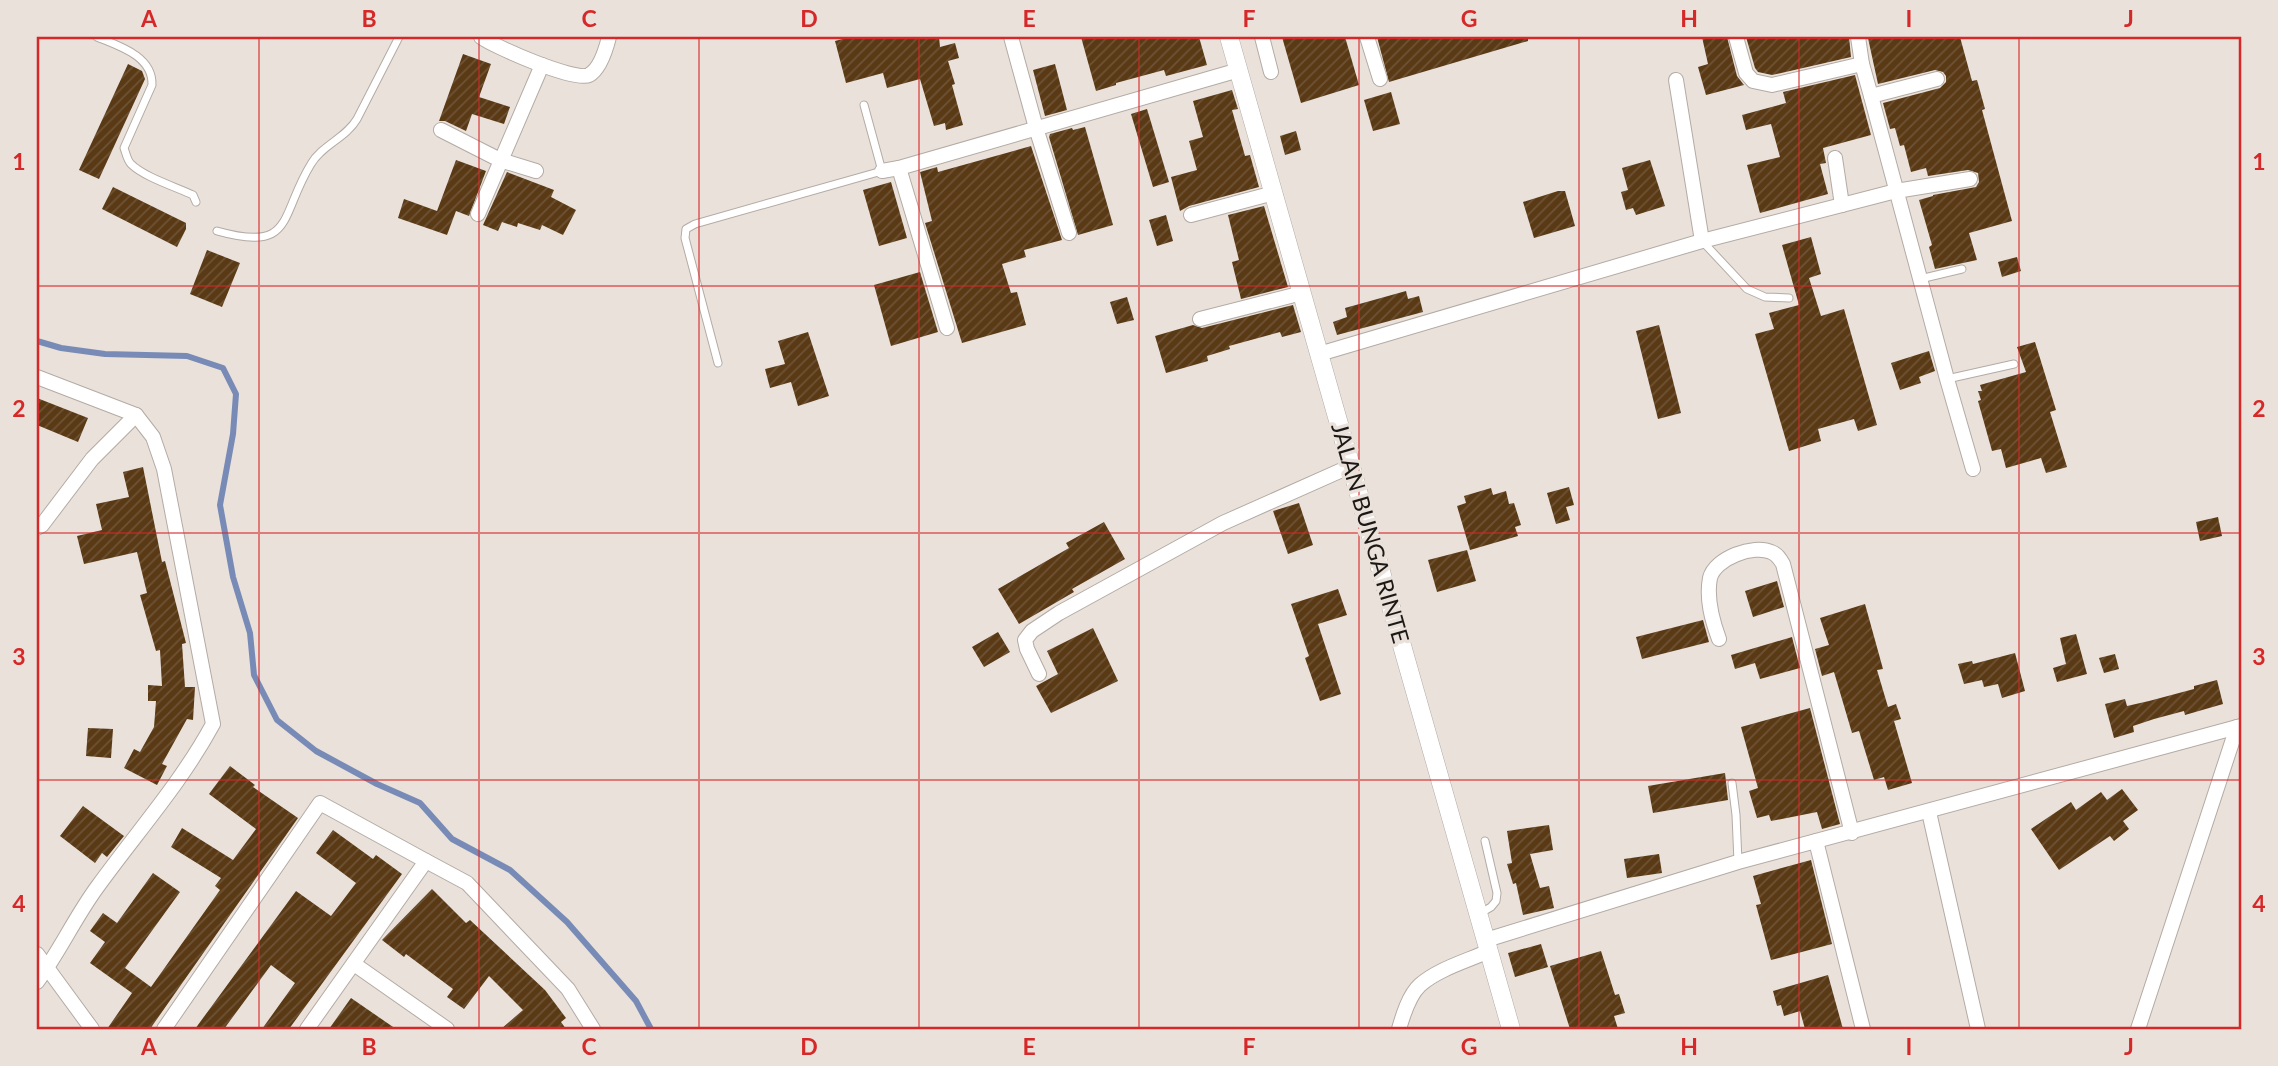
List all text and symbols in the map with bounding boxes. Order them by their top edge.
text: A [140,4,158,32]
text: B [361,4,377,32]
text: C [581,4,597,32]
text: D [800,4,818,32]
text: E [1022,4,1036,32]
text: F [1242,4,1256,32]
text: G [1461,4,1477,32]
text: H [1680,4,1698,32]
text: I [1906,4,1912,32]
text: J [2124,4,2134,32]
text: 1 [12,147,26,175]
text: 1 [2252,147,2266,175]
text: 2 [12,394,26,422]
text: 2 [2252,394,2266,422]
street label: JALAN BUNGA RINTE [1326,419,1416,646]
text: 3 [12,642,26,670]
text: 3 [2252,642,2266,670]
text: 4 [12,889,26,917]
text: 4 [2252,889,2266,917]
text: A [140,1032,158,1060]
text: B [361,1032,377,1060]
text: C [581,1032,597,1060]
text: D [800,1032,818,1060]
text: E [1022,1032,1036,1060]
text: F [1242,1032,1256,1060]
text: G [1461,1032,1477,1060]
text: H [1680,1032,1698,1060]
text: I [1906,1032,1912,1060]
text: J [2124,1032,2134,1060]

